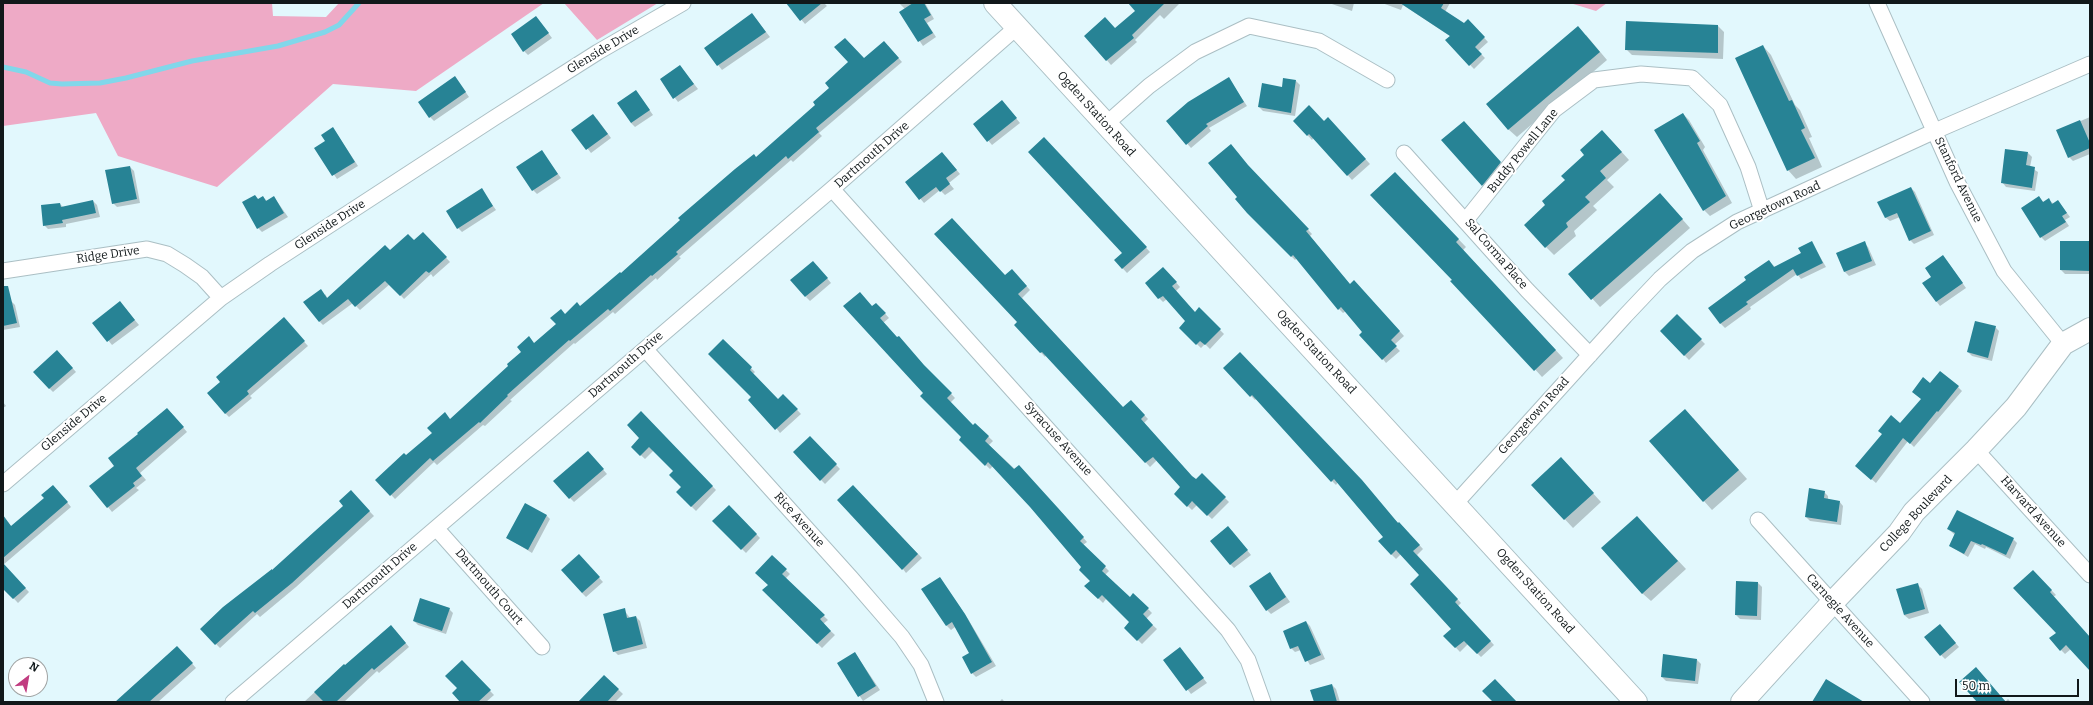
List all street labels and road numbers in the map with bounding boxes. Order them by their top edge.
street label: Glenside Drive [564,23,642,77]
street label: Ogden Station Road [1054,68,1138,160]
street label: Buddy Powell Lane [1485,106,1561,196]
street label: Dartmouth Drive [832,119,912,191]
street label: Stanford Avenue [1931,135,1985,225]
street label: Georgetown Road [1727,179,1823,233]
street label: Glenside Drive [292,197,368,253]
street label: Sal Corma Place [1462,216,1530,292]
street label: Ridge Drive [76,243,140,267]
street label: Ogden Station Road [1273,307,1359,397]
street label: Dartmouth Drive [586,329,666,401]
street label: Georgetown Road [1496,374,1572,458]
street label: Glenside Drive [38,391,110,455]
street label: Syracuse Avenue [1021,399,1095,479]
street label: College Boulevard [1877,473,1955,555]
street label: Harvard Avenue [1997,473,2069,551]
street label: Rice Avenue [771,490,827,550]
street label: Dartmouth Drive [340,540,420,612]
street label: Ogden Station Road [1493,545,1577,637]
street label: Dartmouth Court [452,546,526,628]
street label: Carnegie Avenue [1803,571,1877,651]

